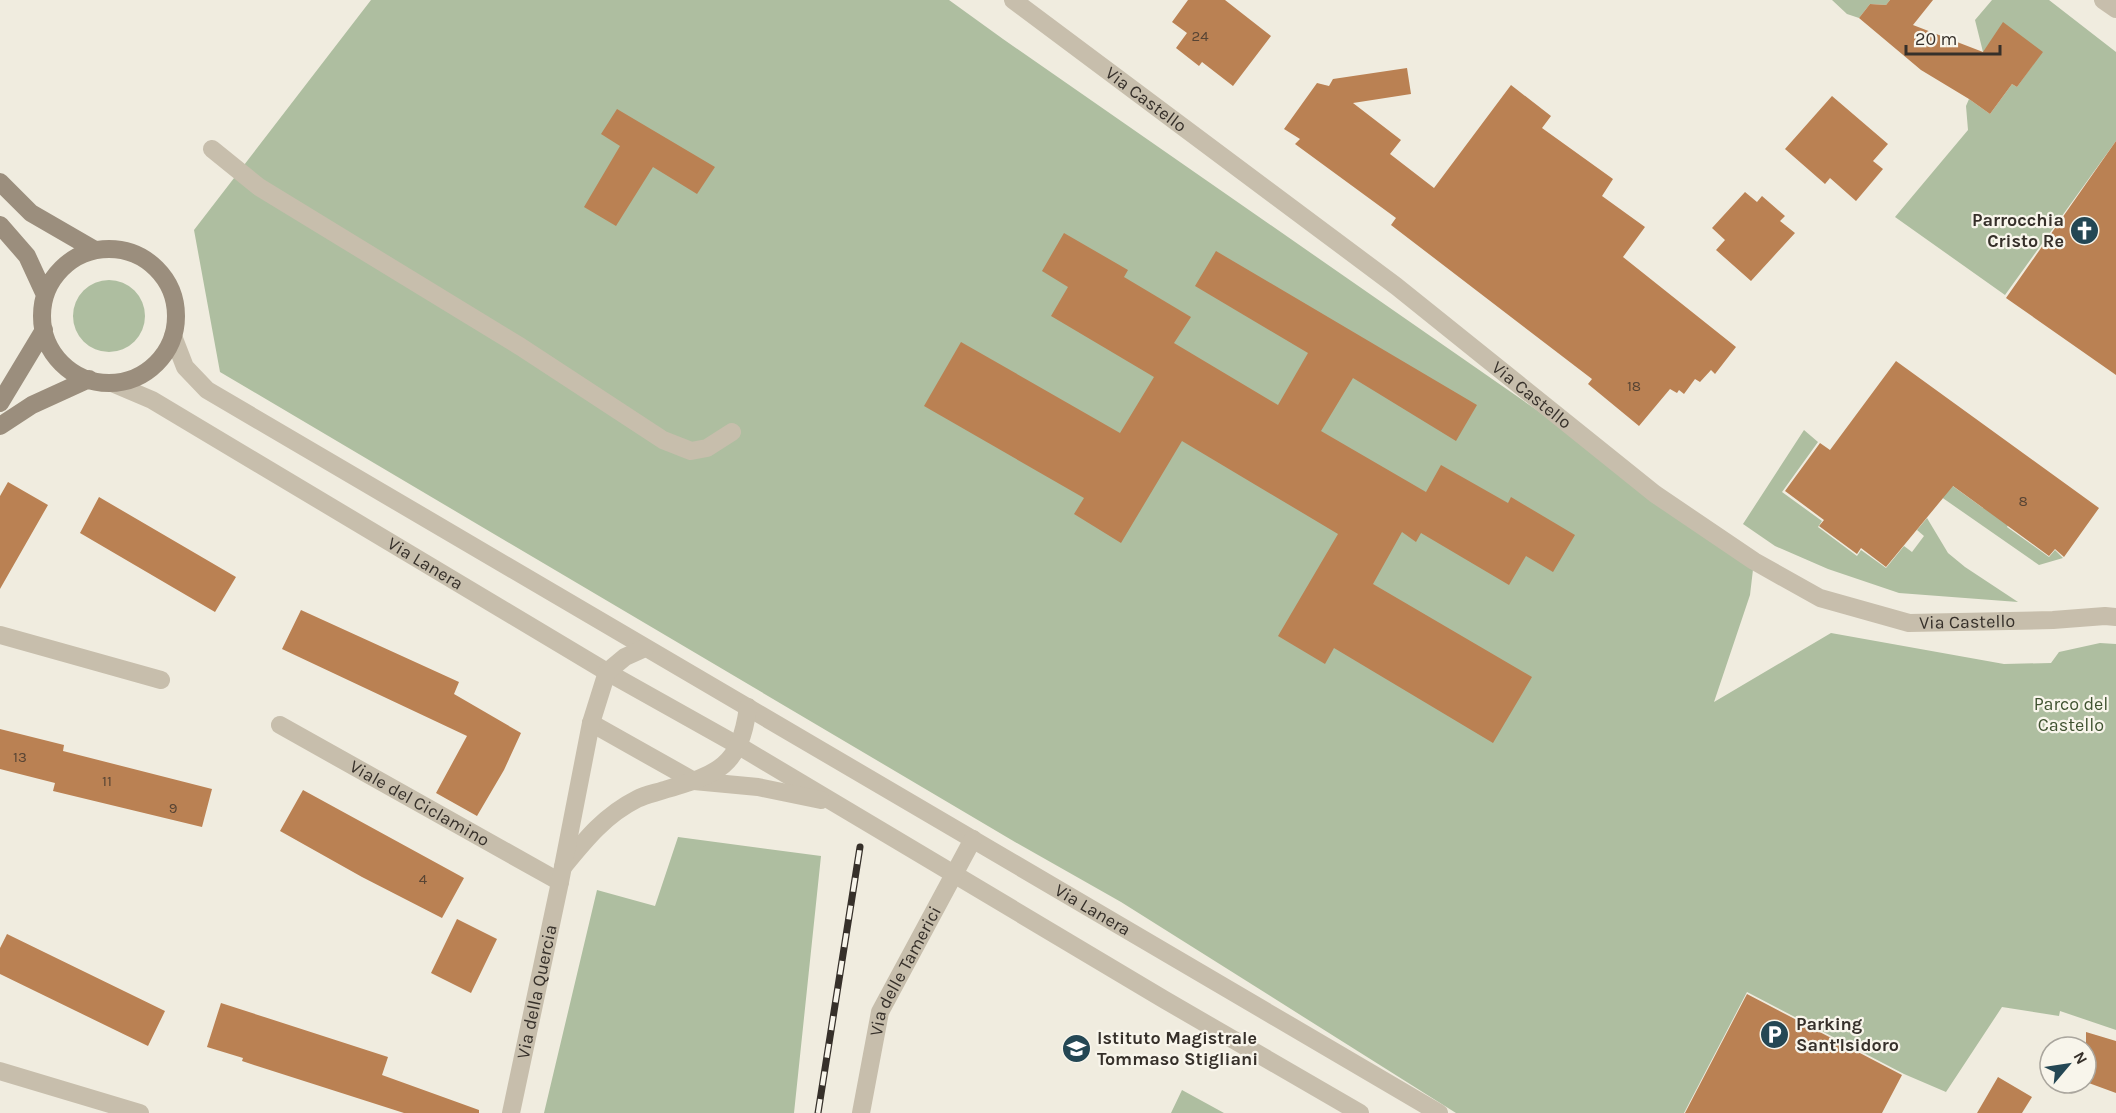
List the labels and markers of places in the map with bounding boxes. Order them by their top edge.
place label: Parrocchia Cristo Re [1972,209,2064,252]
church icon: Parrocchia Cristo Re [2069,214,2101,246]
place label: Parking Sant'Isidoro [1796,1013,1899,1056]
parking icon: Parking Sant'Isidoro [1759,1018,1791,1050]
place label: Istituto Magistrale Tommaso Stigliani [1097,1027,1258,1070]
school or university icon: Istituto Magistrale Tommaso Stigliani [1060,1032,1092,1064]

